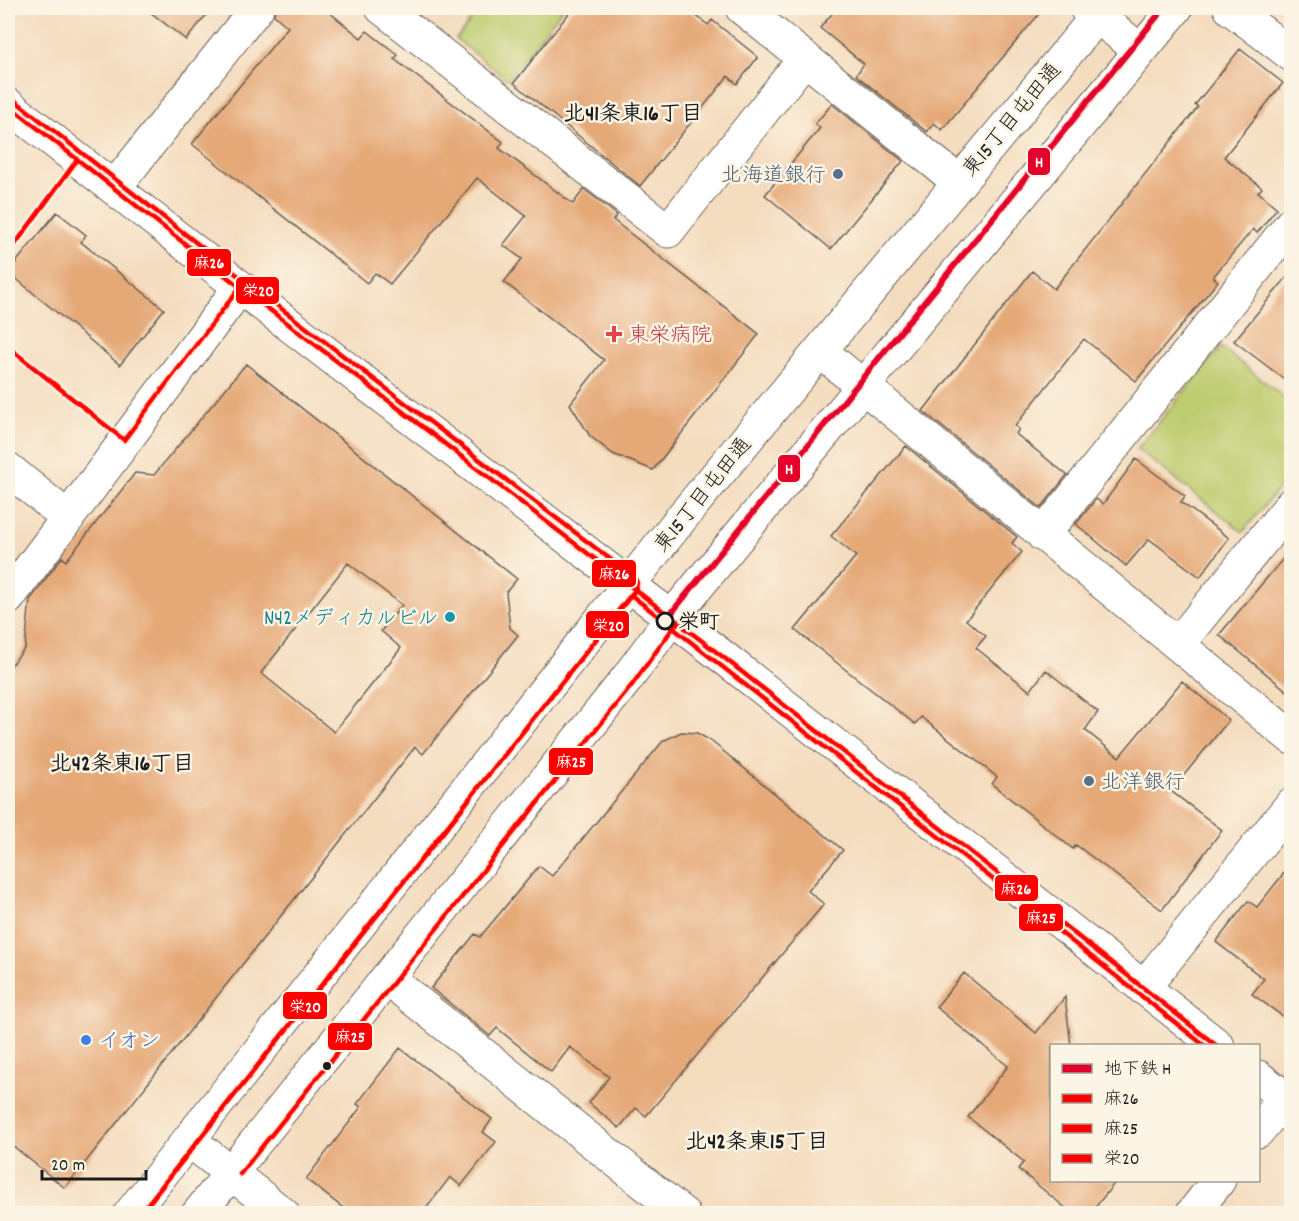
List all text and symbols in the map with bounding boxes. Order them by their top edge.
street label: 東15丁目屯田通 [957,58,1070,184]
district label: 北41条東16丁目 [563,100,703,131]
line badge: H [1027,147,1051,176]
text: H [1035,152,1043,175]
place label: 北海道銀行 [721,162,826,192]
marker: 北海道銀行 [831,167,845,181]
line badge: 麻26 [186,248,232,277]
text: 麻26 [194,253,225,276]
line badge: 栄20 [235,276,280,305]
text: 栄20 [242,281,274,304]
place label: 東栄病院 [628,322,712,352]
marker: 東栄病院 [605,325,623,343]
street label: 東15丁目屯田通 [649,432,760,560]
line badge: H [777,454,801,483]
text: H [785,459,793,482]
line badge: 麻26 [591,559,637,588]
text: 麻26 [599,564,630,587]
place label: N42メディカルビル [264,605,438,635]
place label: 栄町 [678,609,720,639]
marker: N42メディカルビル [443,610,457,624]
line badge: 栄20 [585,610,630,639]
marker: 栄町 [656,612,674,630]
text: 栄20 [592,616,624,639]
line badge: 麻25 [548,747,594,776]
district label: 北42条東16丁目 [50,750,194,781]
text: 麻25 [556,752,586,775]
place label: 北洋銀行 [1101,769,1185,799]
marker: 北洋銀行 [1082,774,1096,788]
line badge: 麻26 [994,874,1039,902]
text: 麻26 [1001,879,1032,902]
line badge: 麻25 [1018,903,1064,932]
text: 麻25 [1026,908,1056,931]
line badge: 栄20 [282,991,328,1020]
text: 栄20 [289,997,321,1020]
line badge: 麻25 [327,1022,373,1051]
text: 麻25 [335,1027,365,1050]
place label: イオン [98,1028,160,1058]
marker: イオン [79,1033,93,1047]
legend [1050,1044,1260,1182]
text: 地下鉄 H [1104,1058,1171,1083]
unlabelled marker [321,1060,333,1072]
text: 麻26 [1104,1088,1139,1113]
text: 麻25 [1104,1118,1138,1143]
district label: 北42条東15丁目 [685,1128,829,1159]
scale bar [42,1143,146,1181]
text: 栄20 [1104,1148,1140,1173]
text: 20 m [51,1154,85,1179]

